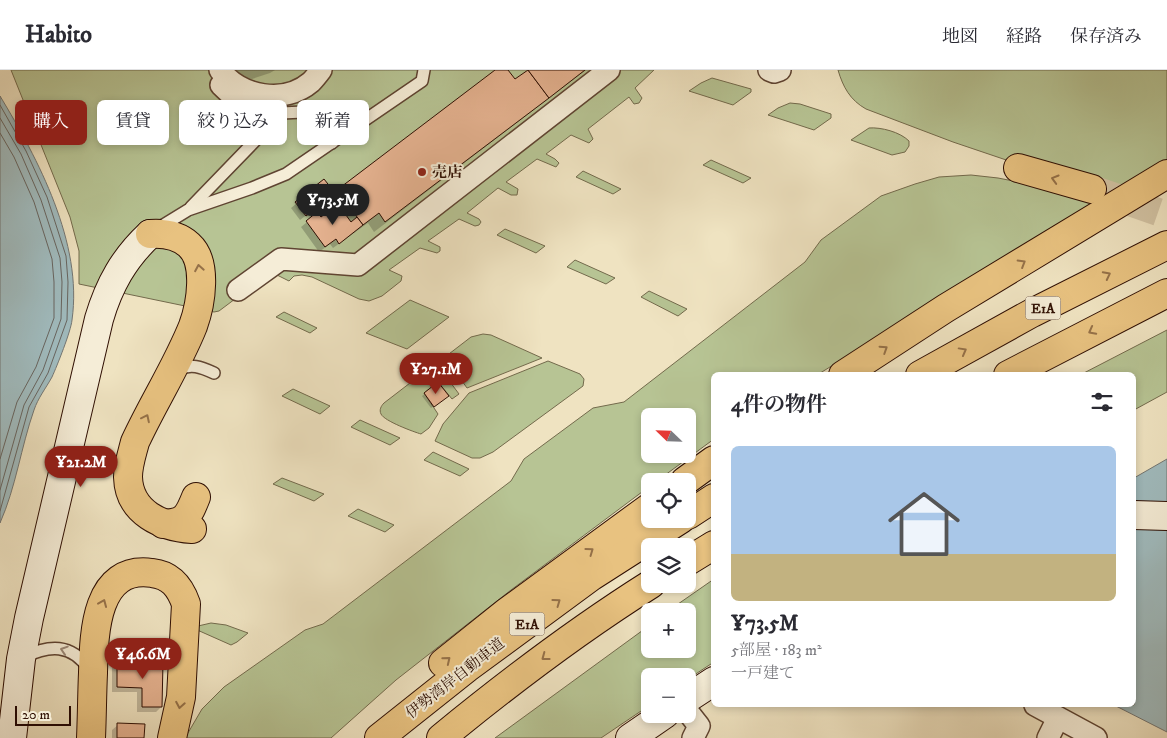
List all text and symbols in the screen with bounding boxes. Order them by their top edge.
text: Habito [25,20,92,50]
text: 地図 [942,26,978,48]
text: 経路 [1006,26,1042,48]
text: 保存済み [1070,26,1142,48]
chip: 購入 [15,100,87,145]
chip: 賃貸 [97,100,169,145]
chip: 絞り込み [179,100,287,145]
chip: 新着 [297,100,369,145]
place label: 売店 [432,163,462,182]
marker: 売店 [416,166,428,178]
one-way arrow [1052,174,1060,184]
pin: ¥73.5M [292,184,374,226]
text: ¥73.5M [307,190,359,210]
one-way arrow [1016,259,1025,269]
one-way arrow [195,263,205,272]
one-way arrow [1101,271,1110,281]
road number: E1A [1026,297,1060,320]
one-way arrow [1089,325,1098,335]
one-way arrow [879,345,888,355]
one-way arrow [958,348,967,358]
pin: ¥27.1M [395,352,477,395]
text: ¥27.1M [411,359,461,379]
icon: filters [1088,388,1116,416]
text: 4件の物件 [731,392,827,418]
north arrow [641,408,696,462]
map controls [641,408,696,723]
one-way arrow [140,414,151,423]
pin: ¥21.2M [40,446,122,488]
text: ¥21.2M [56,452,106,472]
button: locate [641,473,696,528]
icon: home [879,479,969,569]
button: layers [641,538,696,593]
one-way arrow [584,548,594,557]
one-way arrow [96,599,107,608]
one-way arrow [551,599,561,608]
button: + [641,603,696,658]
text: ¥73.5M [731,611,798,637]
road number: E1A [510,612,544,636]
street label: 伊勢湾岸自動車道 [402,634,508,723]
pin: ¥46.6M [102,638,184,680]
text: 5部屋 · 183 m² [731,640,822,660]
text: ¥46.6M [115,644,171,664]
one-way arrow [60,646,69,656]
one-way arrow [542,651,551,661]
one-way arrow [441,658,450,666]
text: 一戸建て [731,663,795,683]
button: − [641,668,696,723]
one-way arrow [175,701,185,709]
scale bar [15,703,71,726]
text: 20 m [22,706,50,724]

